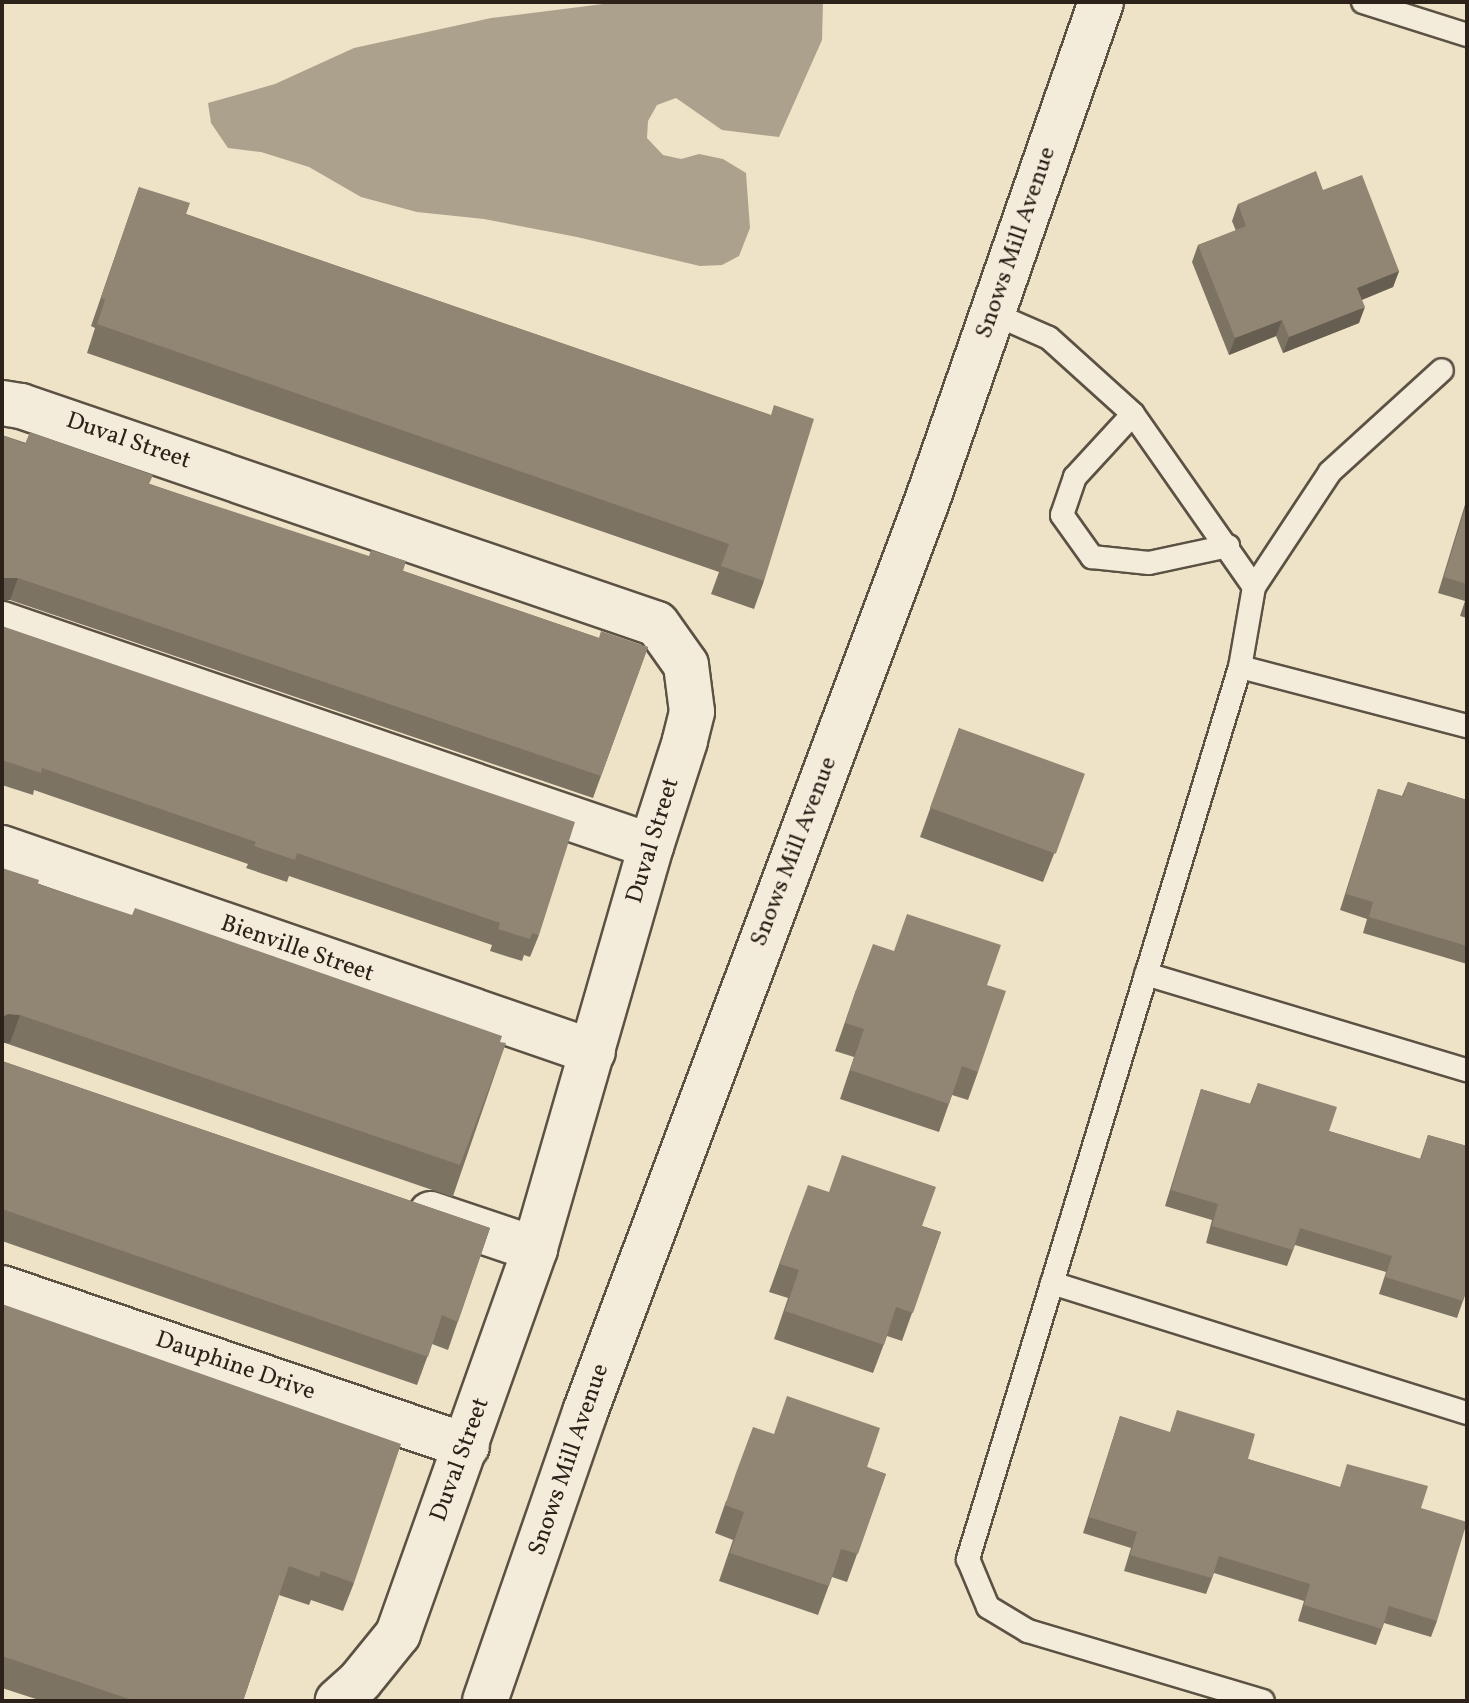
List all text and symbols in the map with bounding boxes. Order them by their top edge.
street label: Snows Mill Avenue [971,143,1063,343]
street label: Duval Street [62,407,194,477]
street label: Snows Mill Avenue [746,753,844,951]
street label: Duval Street [621,775,687,907]
street label: Bienville Street [217,910,377,990]
street label: Dauphine Drive [151,1326,319,1408]
street label: Snows Mill Avenue [524,1360,616,1560]
street label: Duval Street [425,1394,497,1526]

